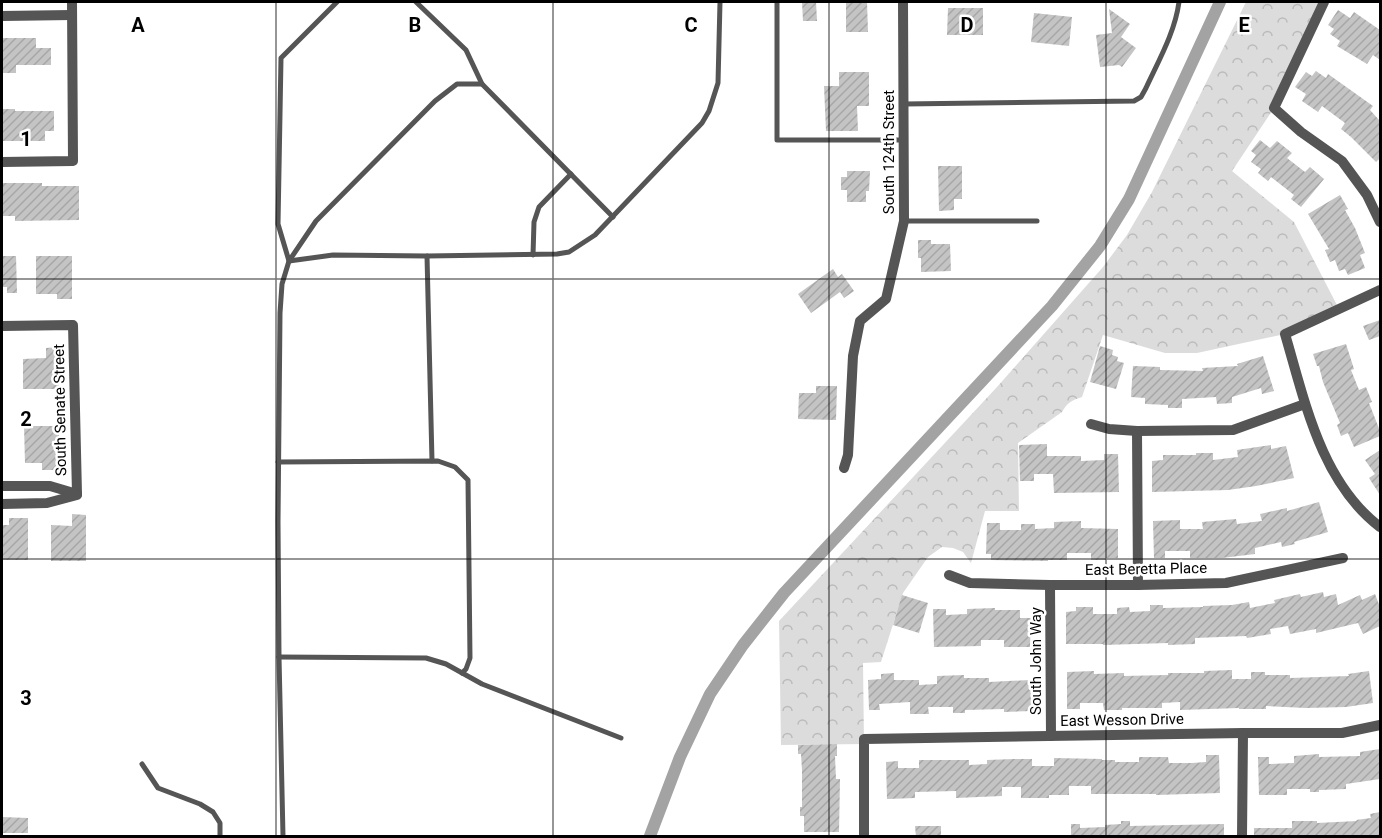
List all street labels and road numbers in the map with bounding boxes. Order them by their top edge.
street label: South 124th Street [880,90,898,214]
street label: South Senate Street [50,344,70,476]
street label: East Beretta Place [1085,559,1207,579]
street label: South John Way [1027,607,1045,715]
street label: East Wesson Drive [1060,710,1184,730]

